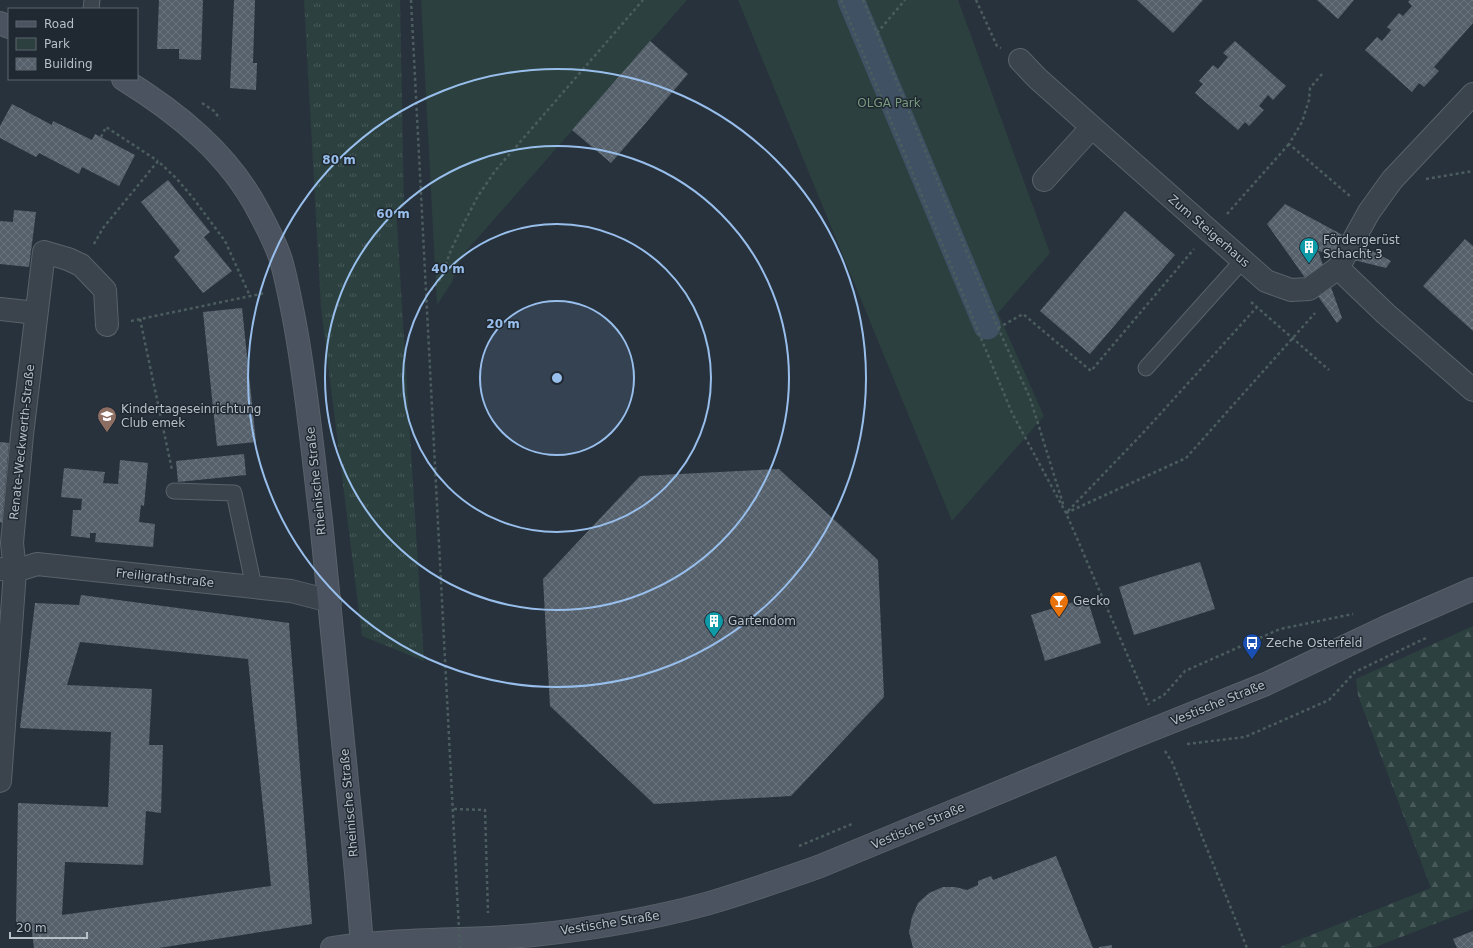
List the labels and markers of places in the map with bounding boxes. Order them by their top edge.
place label: Fördergerüst Schacht 3 [1323,233,1400,261]
building icon: Fördergerüst Schacht 3 [1298,236,1320,264]
centre of rings [550,371,564,385]
place label: Kindertageseinrichtung Club emek [121,402,261,430]
school or university icon: Kindertageseinrichtung Club emek [96,405,118,433]
bar icon: Gecko [1048,590,1070,618]
place label: Gecko [1073,594,1110,608]
building icon: Gartendom [703,610,725,638]
place label: Gartendom [728,614,796,628]
bus stop icon: Zeche Osterfeld [1241,632,1263,660]
place label: Zeche Osterfeld [1266,636,1362,650]

